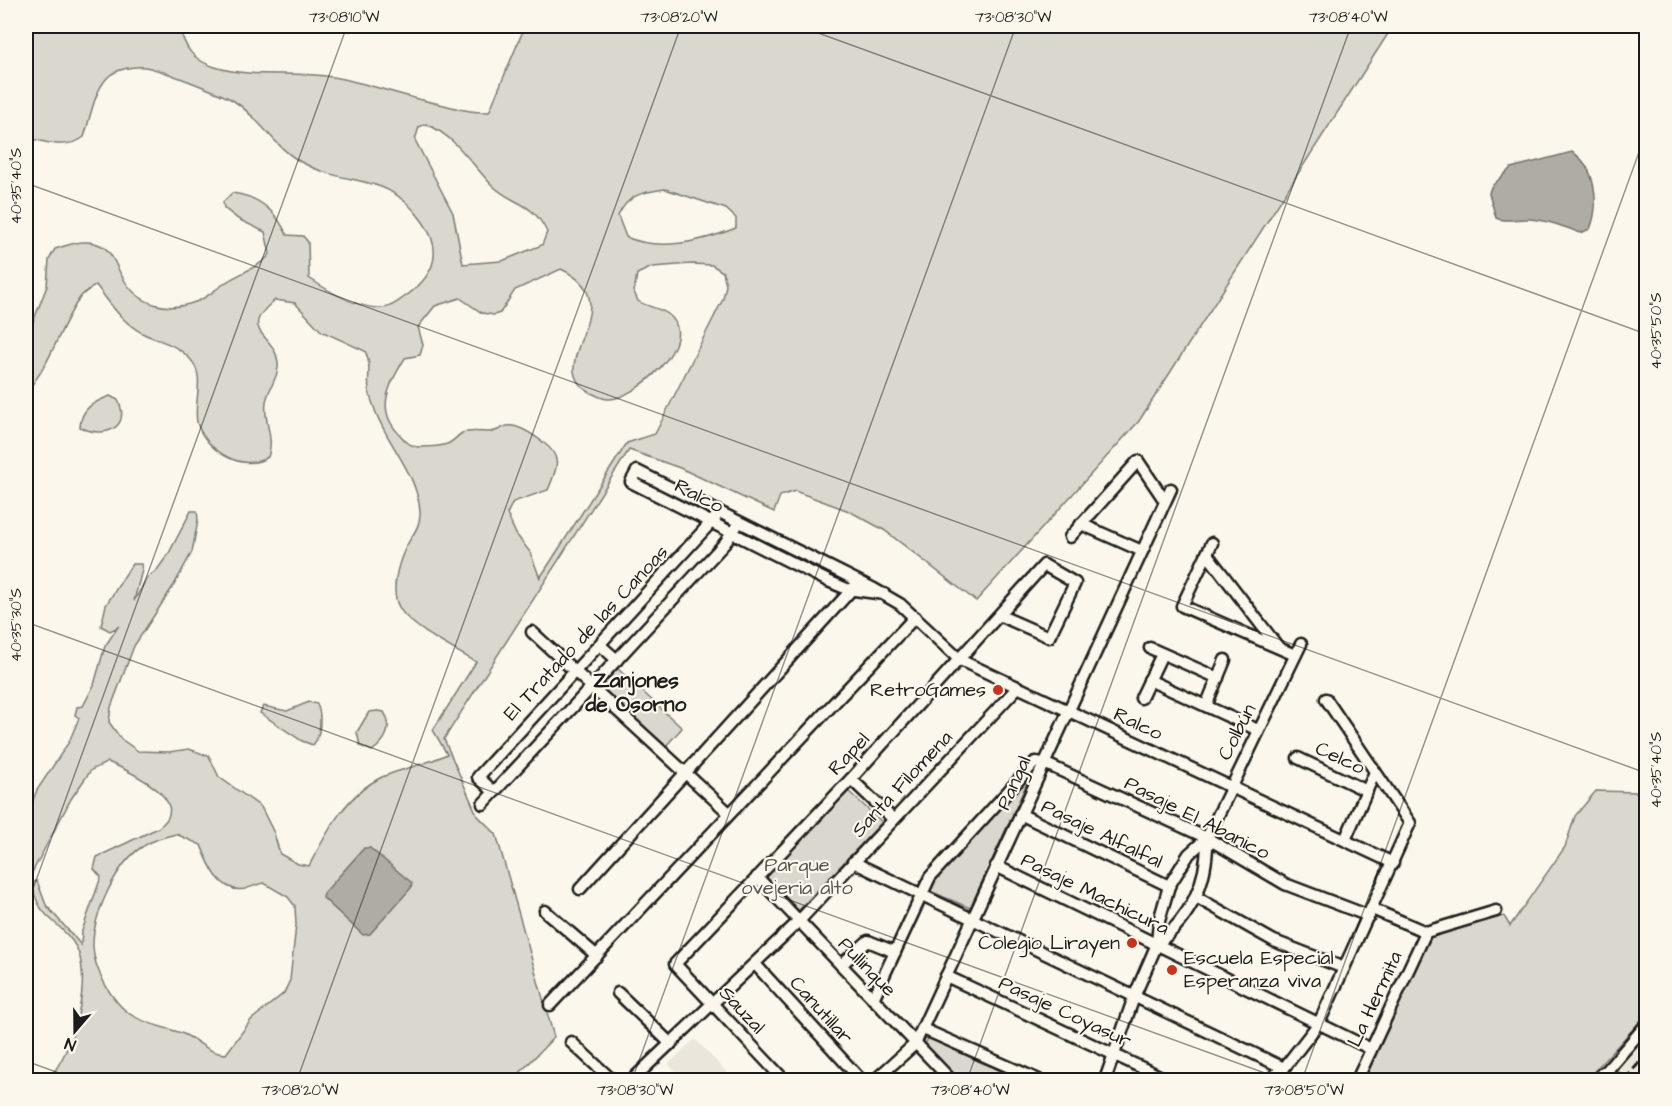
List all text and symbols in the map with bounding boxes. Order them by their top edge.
text: 73°08'10"W [309,7,379,28]
text: 73°08'20"W [640,7,718,28]
text: 73°08'30"W [975,7,1051,28]
text: 73°08'40"W [1308,7,1388,28]
text: 40°35'40"S [6,147,27,224]
text: 40°35'50"S [1646,292,1667,369]
street label: Ralco [670,472,728,520]
street label: El Tratado de las Canoas [497,539,675,727]
text: 40°35'30"S [6,588,27,662]
district label: Zanjones de Osorno [585,666,687,719]
place label: RetroGames [870,676,986,704]
marker: RetroGames [991,683,1005,697]
street label: Colbún [1211,699,1263,765]
street label: Ralco [1109,700,1167,748]
street label: Santa Filomena [845,724,959,844]
street label: Rapel [822,726,876,782]
text: 40°35'40"S [1646,731,1667,808]
street label: Celco [1311,734,1369,782]
street label: Pangal [990,751,1039,815]
street label: Pasaje El Abanico [1120,769,1274,867]
street label: Pasaje Alfalfal [1037,793,1167,875]
street label: Pasaje Machicura [1016,846,1174,942]
park label: Parque ovejeria alto [741,851,853,902]
place label: Colegio Lirayen [978,929,1120,958]
street label: Pullinque [831,931,903,1003]
marker: Colegio Lirayen [1125,936,1139,950]
place label: Escuela Especial Esperanza viva [1184,944,1334,995]
street label: La Hermita [1341,946,1409,1052]
marker: Escuela Especial Esperanza viva [1165,963,1179,977]
street label: Pasaje Coyasur [994,969,1136,1056]
street label: Canutillar [783,970,859,1050]
street label: Sauzal [713,980,771,1040]
north arrow [45,1001,105,1061]
text: N [62,1032,79,1056]
text: 73°08'20"W [261,1080,339,1101]
text: 73°08'30"W [597,1080,673,1101]
text: 73°08'40"W [930,1080,1010,1101]
text: 73°08'50"W [1264,1080,1344,1101]

